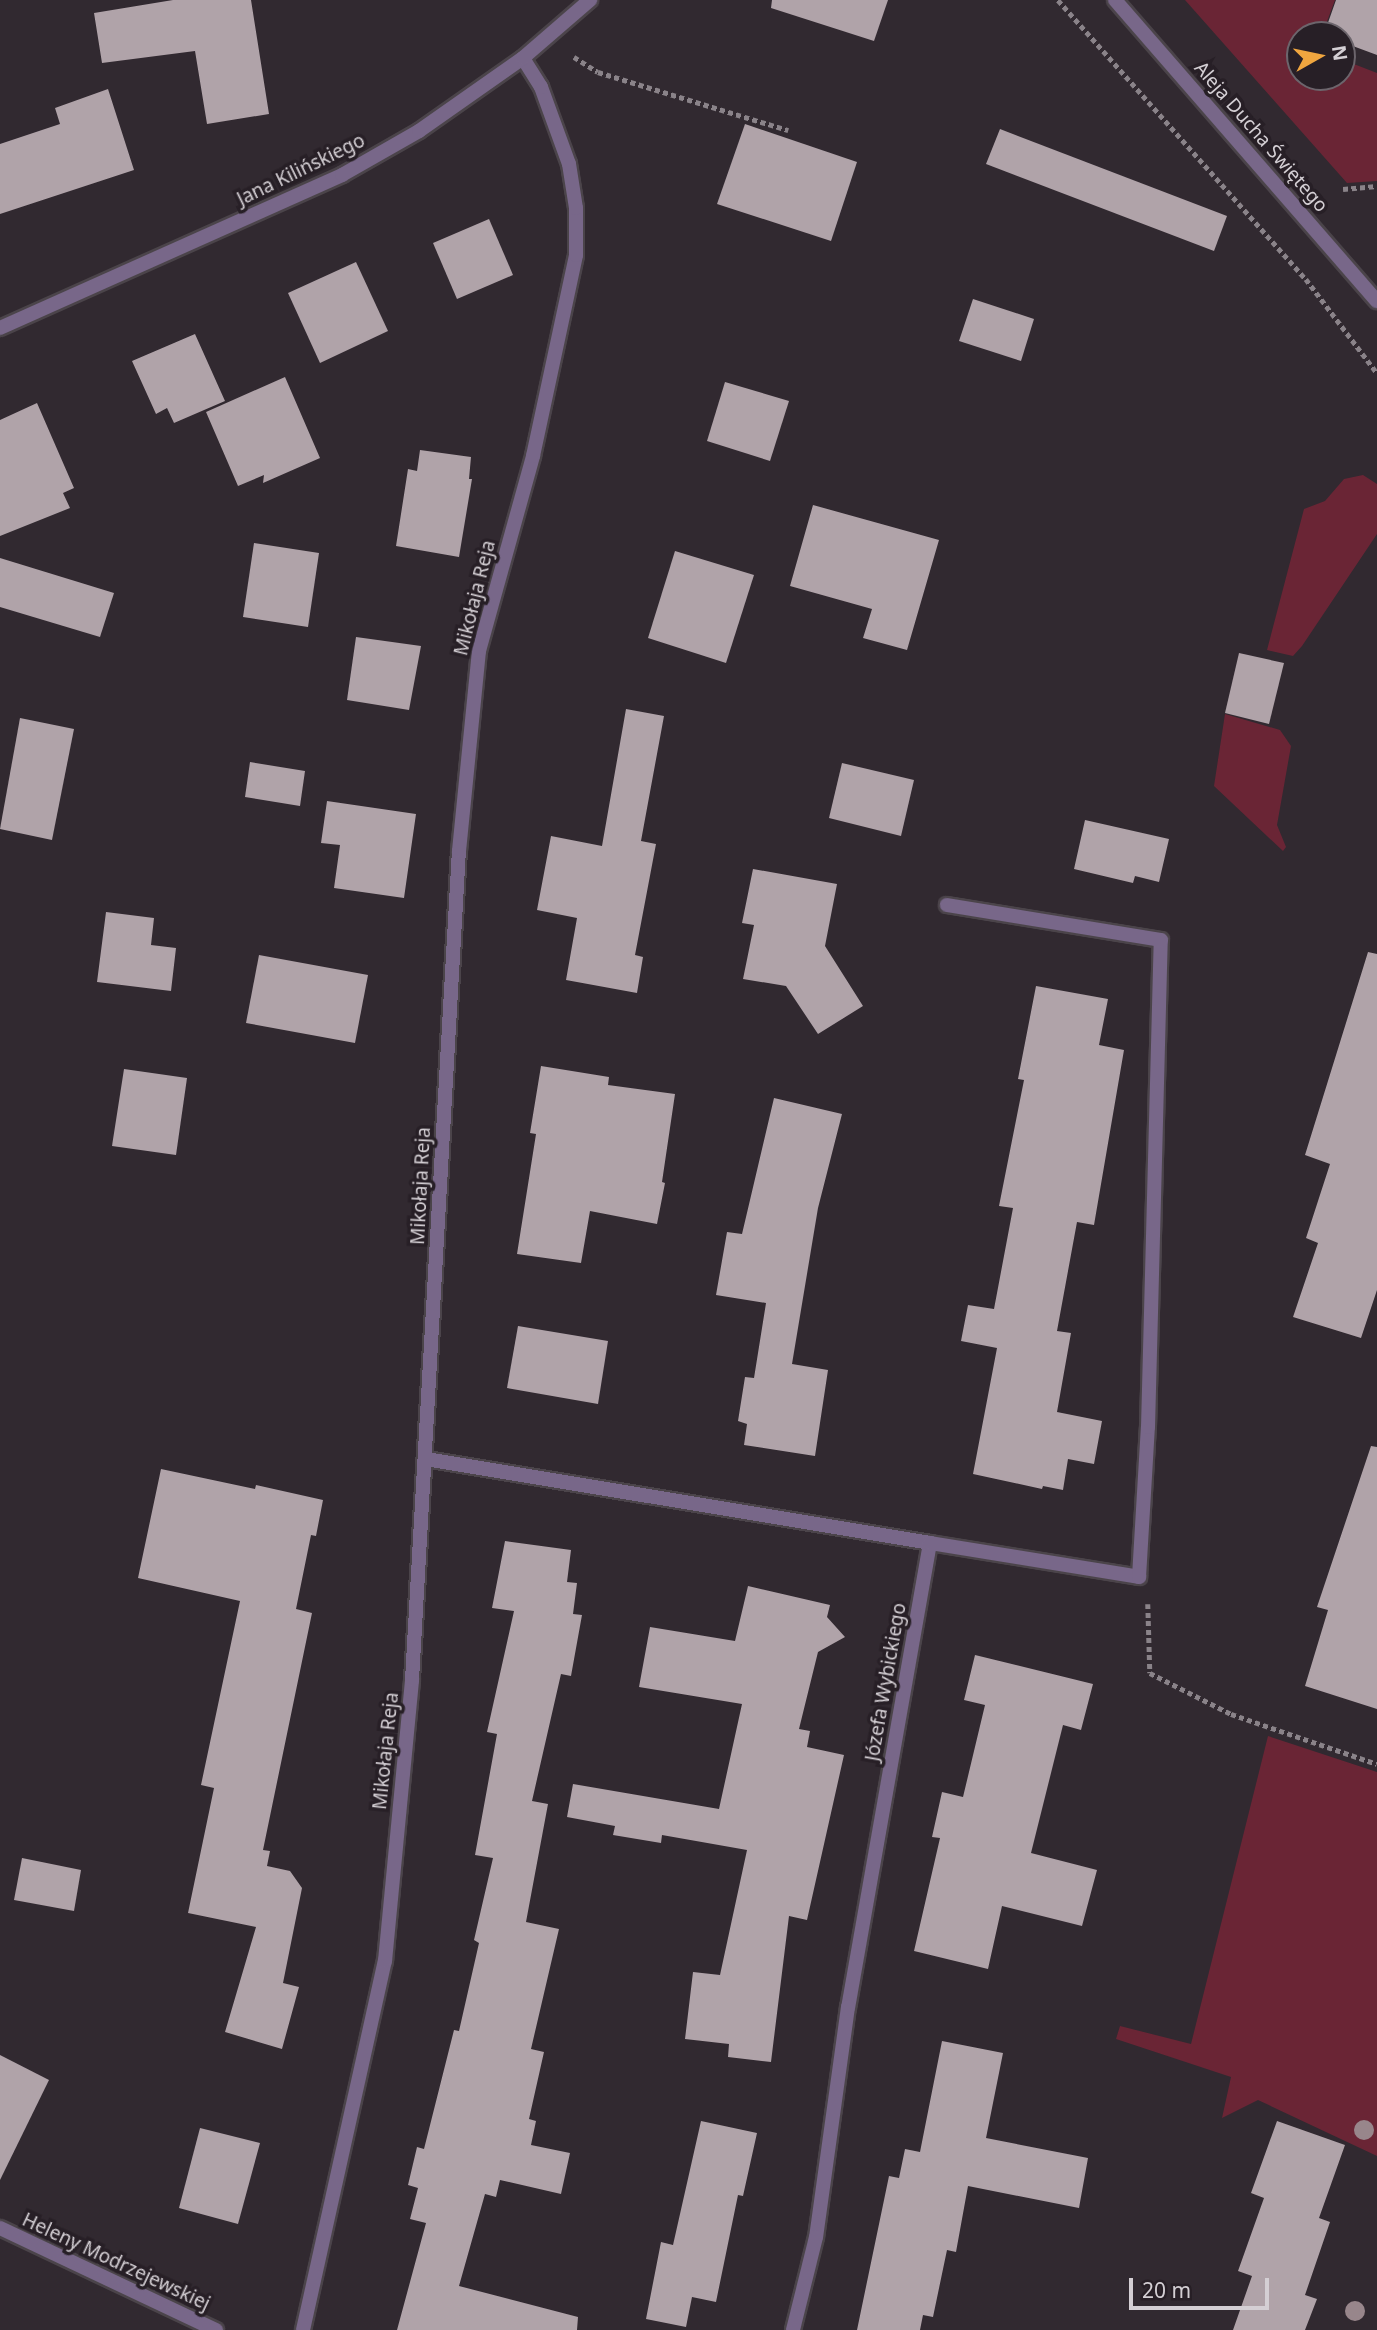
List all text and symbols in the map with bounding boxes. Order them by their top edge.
north arrow [1286,21,1356,91]
text: N [1326,43,1354,63]
street label: Aleja Ducha Świętego [1189,57,1333,217]
street label: Jana Kilińskiego [233,129,369,211]
street label: Mikołaja Reja [450,538,500,658]
street label: Mikołaja Reja [407,1127,435,1245]
street label: Józefa Wybickiego [861,1601,911,1763]
street label: Mikołaja Reja [368,1691,404,1811]
street label: Heleny Modrzejewskiej [18,2208,214,2316]
scale bar [1132,2264,1272,2308]
text: 20 m [1142,2276,1191,2304]

